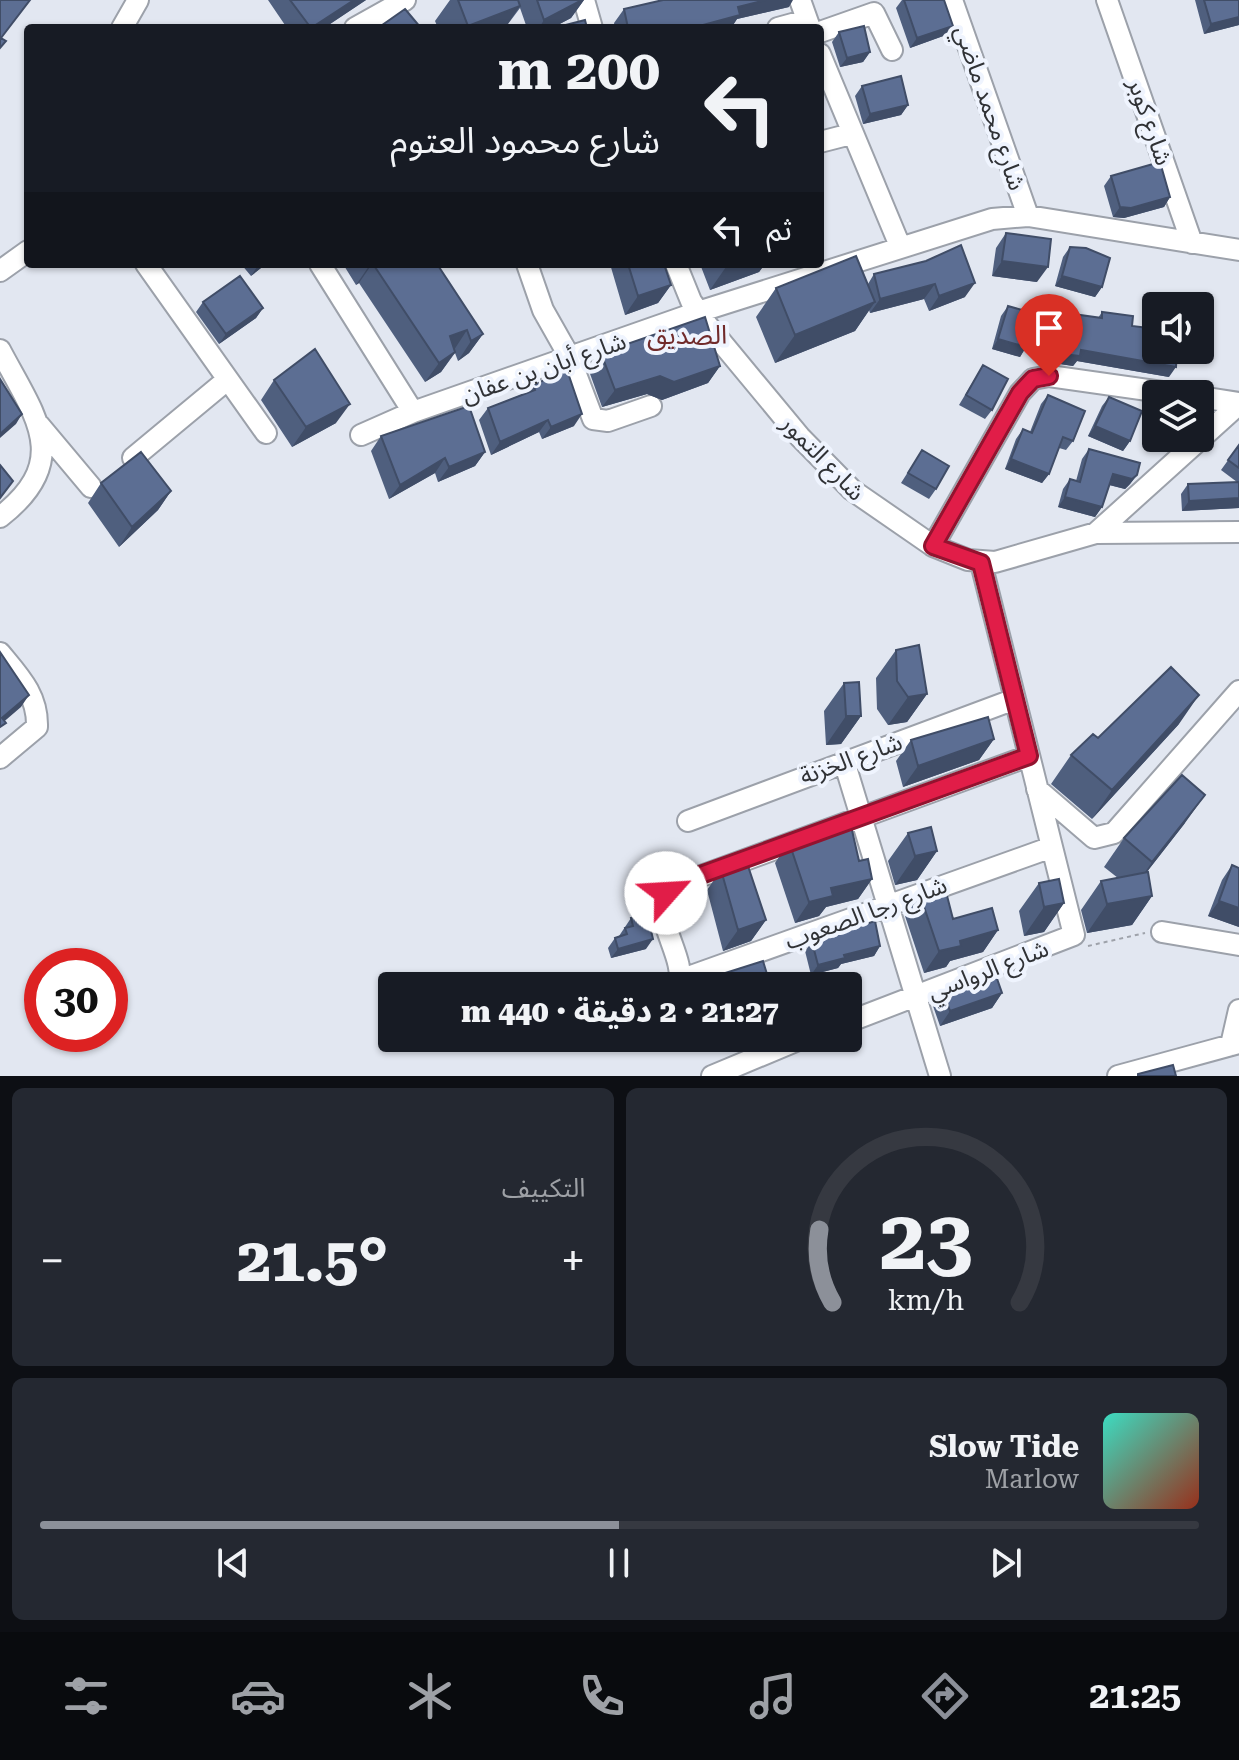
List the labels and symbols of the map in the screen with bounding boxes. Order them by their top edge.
street label: شارع محمد ماضي [944,22,1031,196]
street label: شارع كوبر [1119,74,1178,170]
pin [1015,294,1083,376]
district label: الصديق [647,320,727,351]
street label: شارع أبان بن عفان [458,325,631,412]
street label: شارع التمور [773,409,871,509]
street label: شارع الخزنة [796,728,907,793]
position arrow [624,851,708,935]
street label: شارع رجا الصعوب [781,871,952,958]
street label: شارع الرواسي [924,934,1054,1010]
speed limit sign: 30 [24,948,128,1052]

